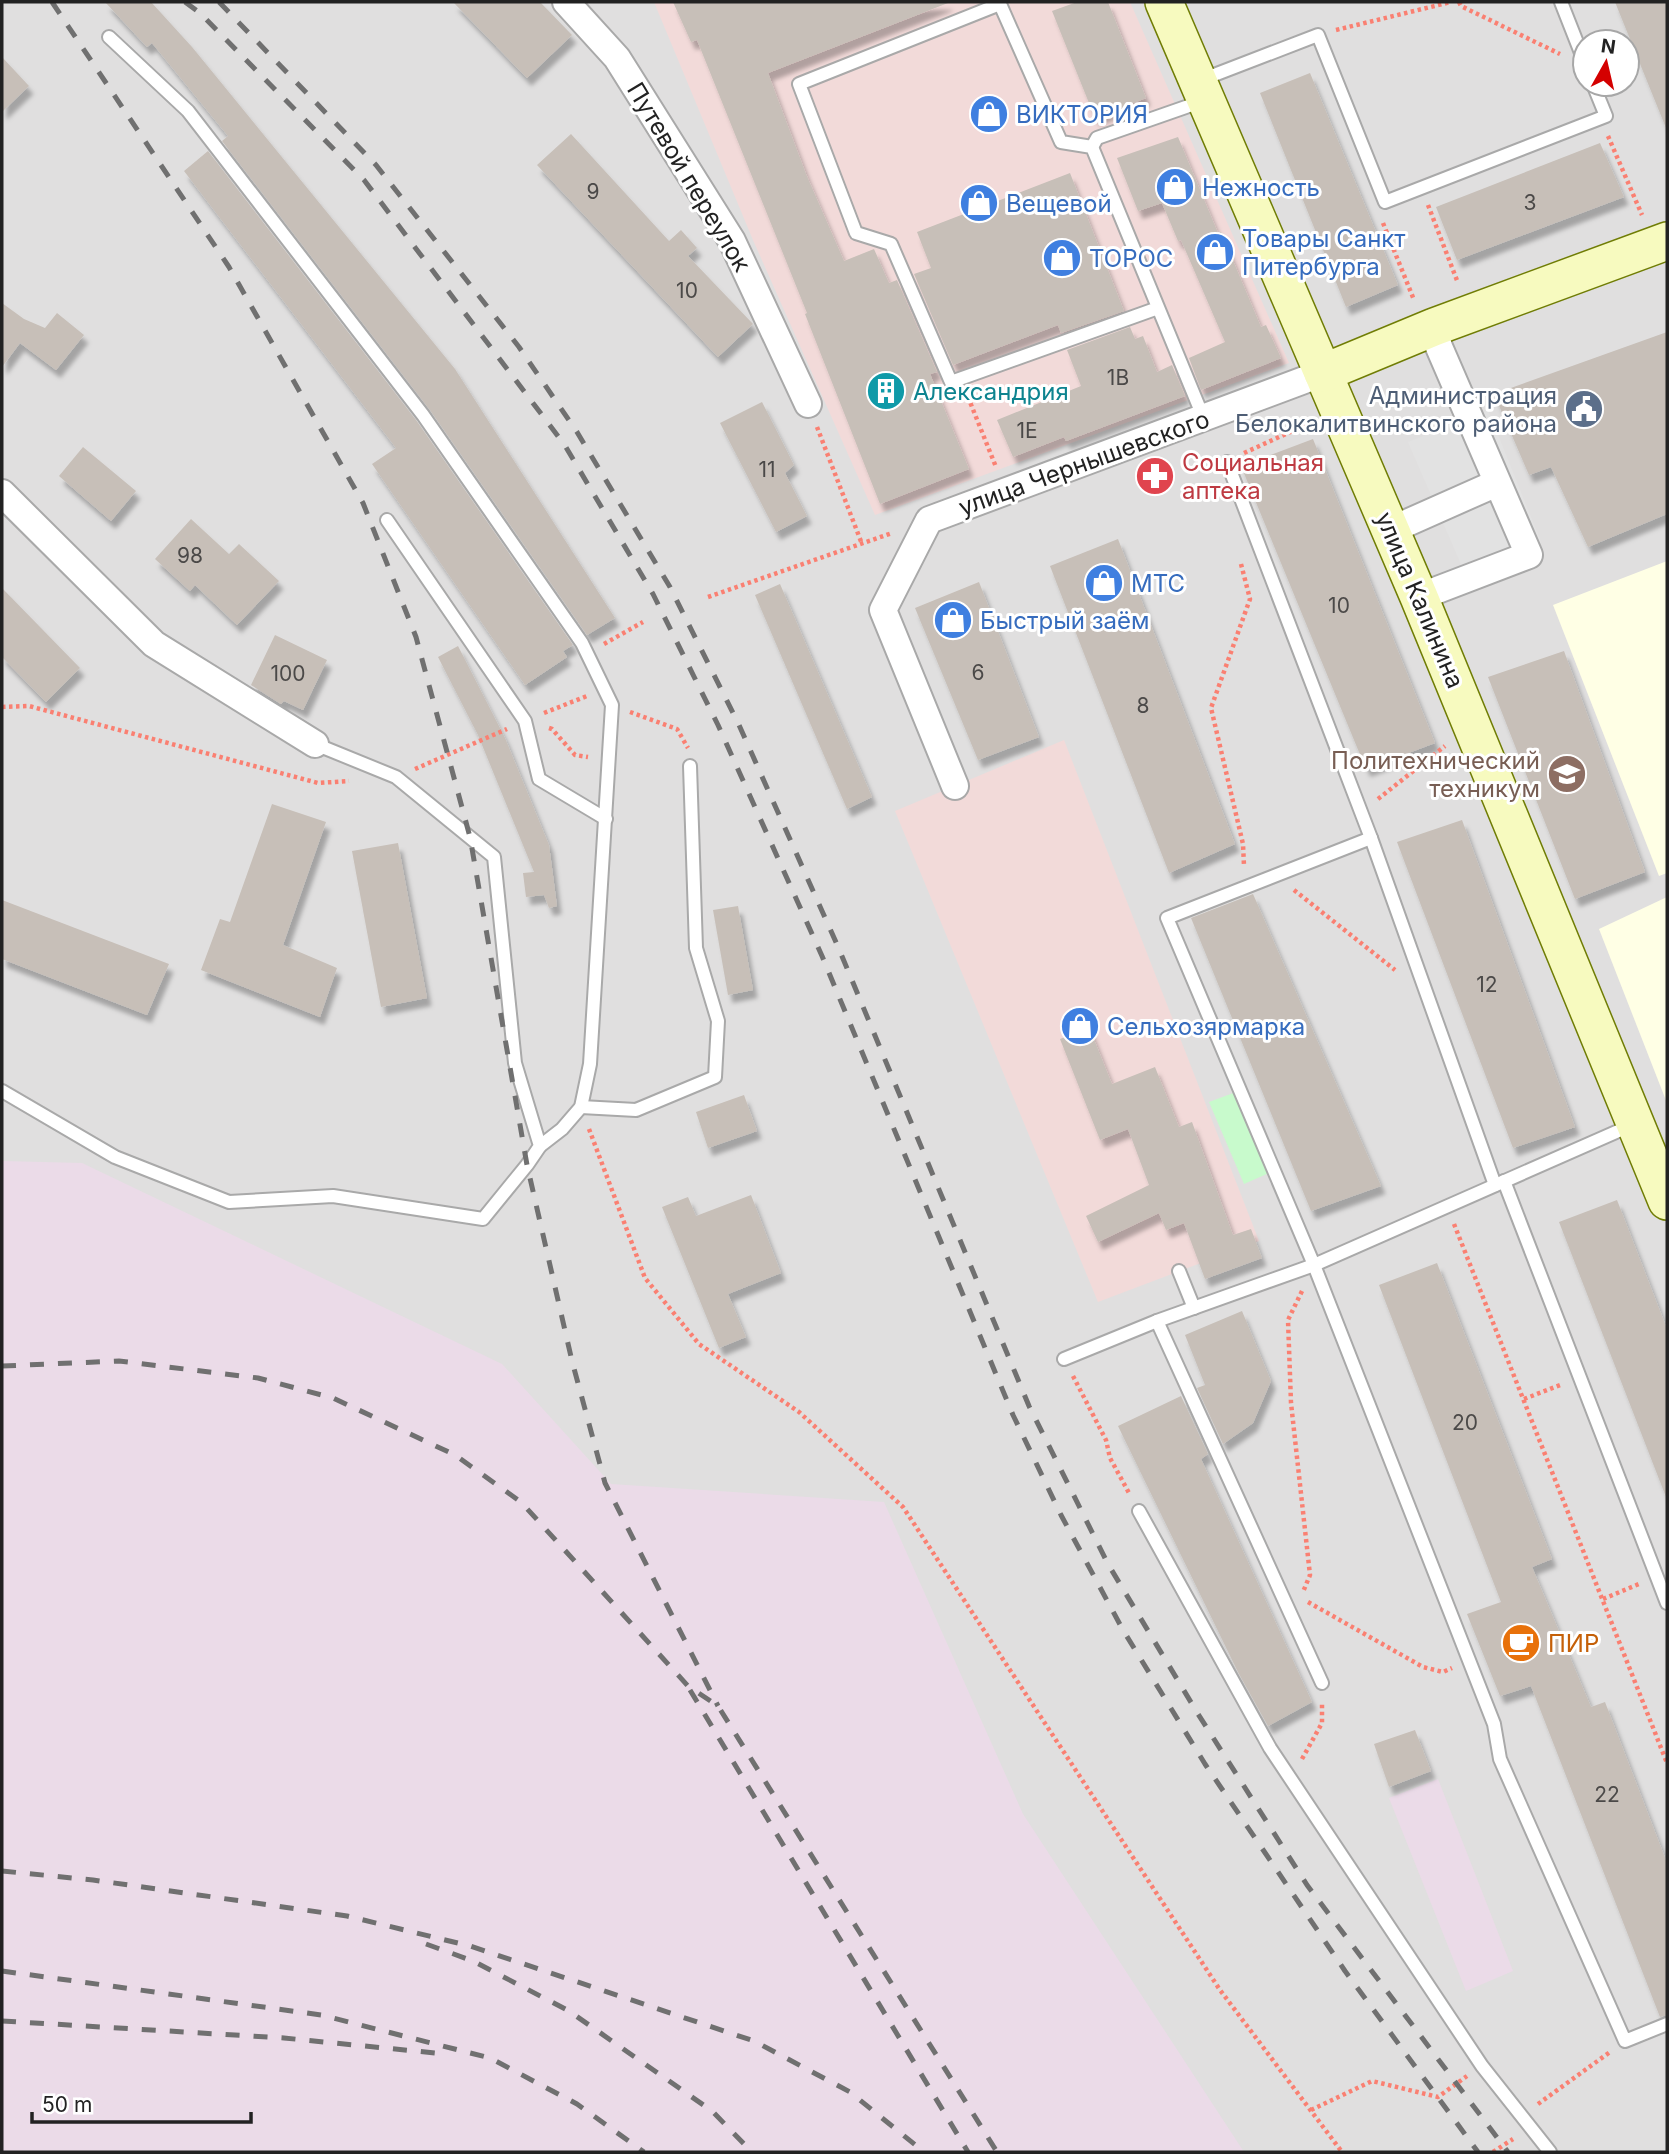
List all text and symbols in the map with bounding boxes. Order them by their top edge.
north arrow [1571,28,1641,98]
text: N [1600,34,1617,59]
street label: Путевой переулок [621,77,757,277]
shop icon: ВИКТОРИЯ [968,93,1010,135]
place label: ВИКТОРИЯ [1016,100,1148,129]
shop icon: Нежность [1154,166,1196,208]
place label: Нежность [1202,173,1320,202]
house number: 9 [586,179,600,204]
shop icon: Вещевой [958,182,1000,224]
place label: Вещевой [1006,189,1112,218]
house number: 3 [1524,190,1536,215]
place label: Товары Санкт Питербурга [1242,224,1406,281]
shop icon: Товары Санкт Питербурга [1194,231,1236,273]
shop icon: ТОРОС [1041,237,1083,279]
place label: ТОРОС [1089,244,1173,273]
house number: 10 [676,278,698,303]
house number: 1В [1107,365,1129,390]
building icon: Александрия [865,370,907,412]
place label: Александрия [913,377,1069,406]
place label: Администрация Белокалитвинского района [1235,381,1557,438]
public building icon: Администрация Белокалитвинского района [1563,388,1605,430]
street label: улица Чернышевского [955,404,1213,522]
house number: 1Е [1016,418,1038,443]
place label: Социальная аптека [1182,448,1324,505]
pharmacy icon: Социальная аптека [1134,455,1176,497]
house number: 11 [758,457,776,482]
street label: улица Калинина [1370,508,1470,692]
house number: 98 [177,543,203,568]
shop icon: МТС [1083,562,1125,604]
place label: МТС [1131,569,1185,598]
house number: 10 [1328,593,1350,618]
shop icon: Быстрый заём [932,599,974,641]
place label: Быстрый заём [980,606,1150,635]
house number: 6 [971,660,985,685]
house number: 100 [270,661,306,686]
house number: 8 [1137,693,1150,718]
place label: Политехнический техникум [1331,746,1540,803]
school or university icon: Политехнический техникум [1546,753,1588,795]
house number: 12 [1476,972,1498,997]
shop icon: Сельхозярмарка [1059,1005,1101,1047]
place label: Сельхозярмарка [1107,1012,1305,1041]
house number: 20 [1452,1410,1478,1435]
cafe icon: ПИР [1500,1622,1542,1664]
place label: ПИР [1548,1629,1599,1658]
house number: 22 [1594,1782,1620,1807]
scale bar [32,2080,250,2124]
text: 50 m [42,2092,92,2117]

